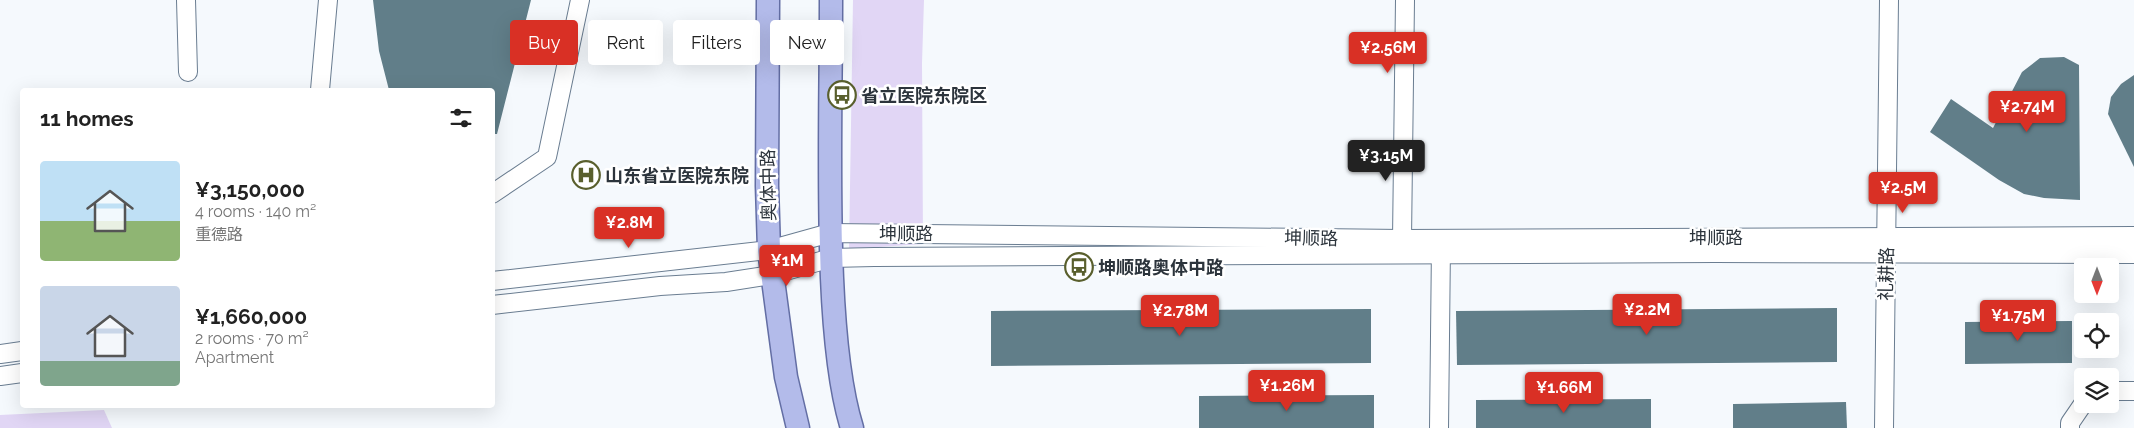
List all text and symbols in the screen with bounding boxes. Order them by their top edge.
chip: Buy [510,20,578,65]
chip: Rent [588,20,663,65]
chip: Filters [673,20,760,65]
chip: New [770,20,844,65]
pin: ¥2.56M [1347,32,1429,74]
text: ¥2.56M [1360,38,1416,57]
bus stop icon: 省立医院东院区 [827,80,857,110]
place label: 省立医院东院区 [861,85,987,106]
pin: ¥2.74M [1986,90,2068,133]
text: ¥2.74M [1999,97,2055,116]
icon: filters [447,104,475,132]
text: 11 homes [40,106,134,131]
pin: ¥3.15M [1345,140,1427,182]
text: ¥3.15M [1359,146,1413,165]
street label: 奥体中路 [757,149,779,221]
hospital icon: 山东省立医院东院 [571,160,601,190]
place label: 山东省立医院东院 [605,165,749,186]
pin: ¥2.5M [1868,172,1938,214]
text: ¥3,150,000 [195,177,305,202]
text: ¥2.5M [1880,178,1926,197]
icon: home [80,181,140,241]
text: 4 rooms · 140 m² [195,202,316,221]
pin: ¥2.8M [594,206,664,249]
text: ¥2.8M [605,213,653,232]
street label: 坤顺路 [879,223,933,244]
text: 重德路 [195,225,243,244]
street label: 坤顺路 [1284,227,1338,249]
street label: 坤顺路 [1689,227,1743,248]
pin: ¥1M [763,244,811,287]
street label: 礼耕路 [1875,247,1897,301]
text: ¥1M [770,251,804,270]
bus stop icon: 坤顺路奥体中路 [1064,252,1094,282]
place label: 坤顺路奥体中路 [1098,257,1224,278]
north arrow [2074,258,2119,302]
map controls [2074,258,2119,413]
pin: ¥2.78M [1139,294,1221,337]
pin: ¥2.2M [1612,294,1682,336]
text: ¥2.2M [1624,300,1670,319]
pin: ¥1.75M [1977,300,2059,342]
text: ¥2.78M [1152,301,1208,320]
text: ¥1,660,000 [195,304,307,329]
icon: home [80,306,140,366]
text: ¥1.75M [1991,306,2045,325]
button: locate [2074,313,2119,358]
text: 2 rooms · 70 m² [195,329,309,348]
text: Apartment [195,348,274,367]
button: layers [2074,368,2119,413]
pin: ¥1.26M [1246,370,1328,412]
pin: ¥1.66M [1523,372,1605,414]
text: ¥1.26M [1259,376,1315,395]
text: ¥1.66M [1536,378,1592,397]

